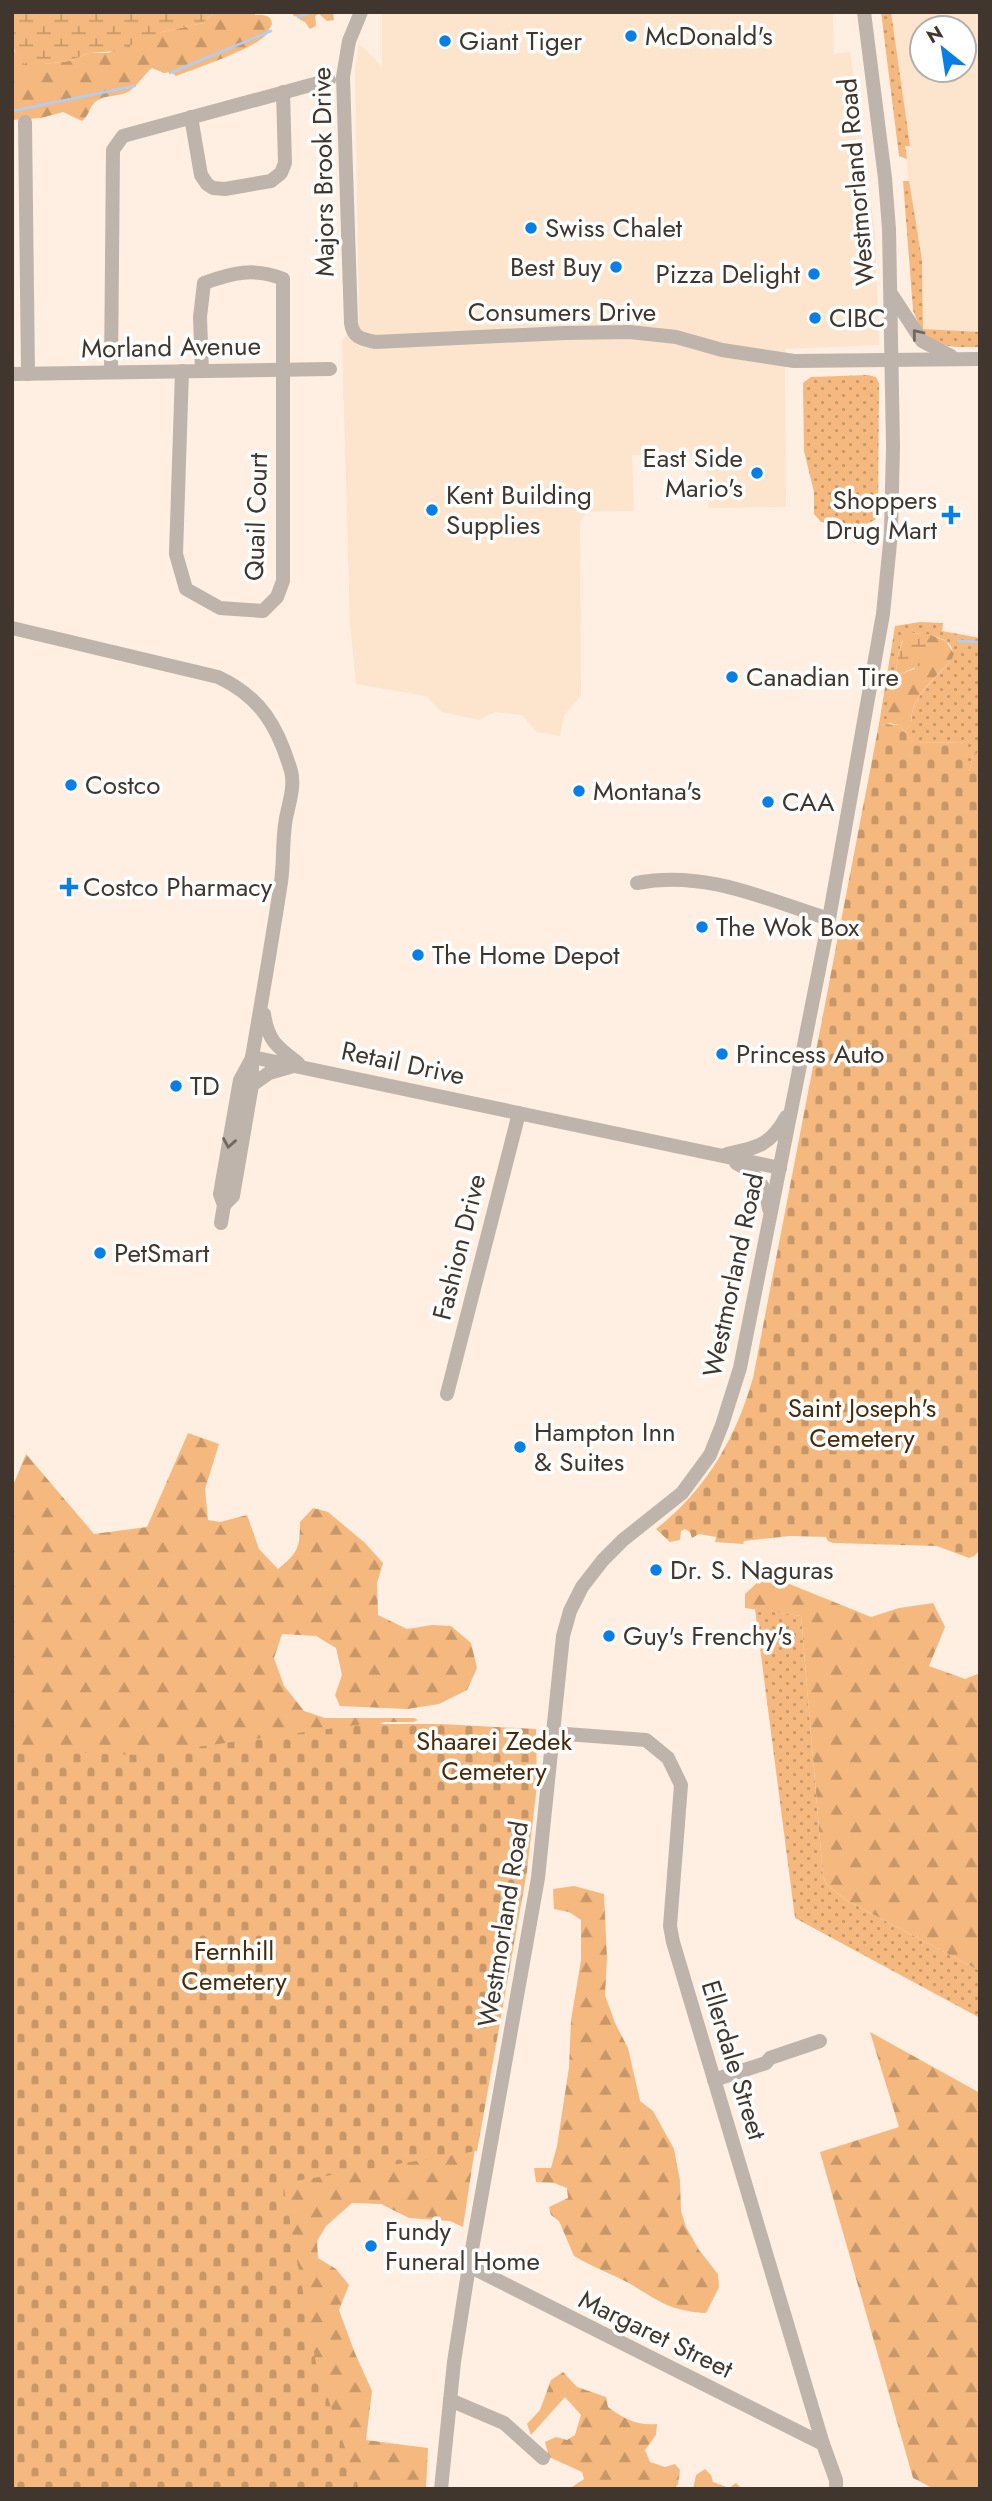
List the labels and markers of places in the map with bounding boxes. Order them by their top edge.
place label: McDonald's [645,17,773,55]
place label: Giant Tiger [459,22,582,60]
marker: McDonald's [623,28,639,44]
marker: Giant Tiger [437,33,453,49]
place label: Swiss Chalet [545,209,683,247]
marker: Swiss Chalet [523,220,539,236]
place label: Best Buy [510,248,603,286]
place label: Pizza Delight [655,255,801,293]
marker: Best Buy [608,259,624,275]
marker: Pizza Delight [806,266,822,282]
place label: CIBC [829,299,886,337]
marker: CIBC [807,310,823,326]
place label: East Side Mario's [642,439,743,507]
marker: East Side Mario's [749,465,765,481]
place label: Kent Building Supplies [446,476,592,544]
place label: Shoppers Drug Mart [825,481,938,549]
marker: Kent Building Supplies [424,502,440,518]
marker: Shoppers Drug Mart [943,507,959,523]
place label: Canadian Tire [746,658,899,696]
marker: Canadian Tire [724,669,740,685]
place label: Costco [85,766,160,804]
place label: Montana's [593,772,701,810]
marker: Costco [63,777,79,793]
marker: Montana's [571,783,587,799]
place label: CAA [782,783,835,821]
marker: CAA [760,794,776,810]
place label: Costco Pharmacy [83,868,273,906]
marker: Costco Pharmacy [61,879,77,895]
place label: The Wok Box [716,908,859,946]
marker: The Wok Box [694,919,710,935]
place label: The Home Depot [432,936,620,974]
marker: The Home Depot [410,947,426,963]
place label: Princess Auto [736,1035,884,1073]
marker: Princess Auto [714,1046,730,1062]
place label: TD [190,1067,220,1105]
marker: TD [168,1078,184,1094]
place label: PetSmart [114,1234,210,1272]
marker: PetSmart [92,1245,108,1261]
place label: Hampton Inn & Suites [534,1413,676,1481]
marker: Hampton Inn & Suites [512,1439,528,1455]
place label: Dr. S. Naguras [670,1551,834,1589]
marker: Dr. S. Naguras [648,1562,664,1578]
place label: Guy's Frenchy's [623,1617,792,1655]
marker: Guy's Frenchy's [601,1628,617,1644]
place label: Fundy Funeral Home [385,2212,540,2280]
marker: Fundy Funeral Home [363,2238,379,2254]

